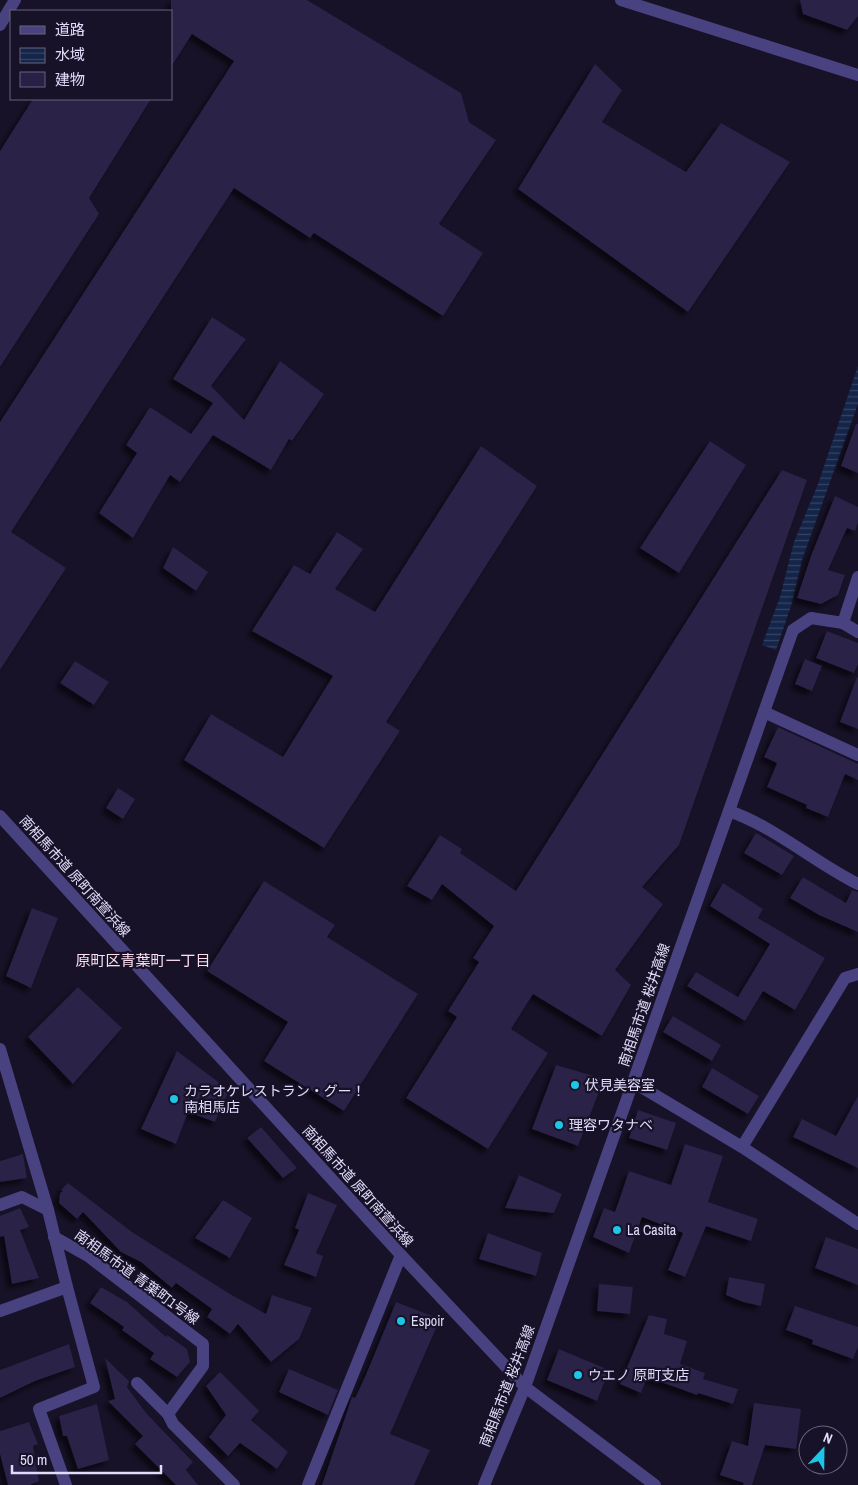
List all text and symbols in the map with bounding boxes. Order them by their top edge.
legend [10,10,172,100]
text: 道路 [55,19,85,40]
text: 水域 [55,44,85,65]
text: 建物 [55,69,85,90]
street label: 南相馬市道 原町南萱浜線 [16,812,134,940]
street label: 南相馬市道 桜井高線 [614,941,674,1069]
district label: 原町区青葉町一丁目 [75,950,211,971]
place label: 伏見美容室 [585,1076,655,1094]
marker: 伏見美容室 [569,1079,581,1091]
place label: カラオケレストラン・グー！ 南相馬店 [184,1082,366,1116]
marker: カラオケレストラン・グー！ 南相馬店 [168,1093,180,1105]
place label: 理容ワタナベ [569,1116,653,1134]
marker: 理容ワタナベ [553,1119,565,1131]
street label: 南相馬市道 原町南萱浜線 [299,1122,417,1250]
place label: La Casita [627,1221,677,1239]
marker: La Casita [611,1224,623,1236]
street label: 南相馬市道 青葉町1号線 [71,1226,203,1328]
place label: Espoir [411,1312,444,1330]
marker: Espoir [395,1315,407,1327]
street label: 南相馬市道 桜井高線 [475,1322,539,1450]
place label: ウエノ 原町支店 [588,1366,689,1384]
marker: ウエノ 原町支店 [572,1369,584,1381]
north arrow [798,1425,848,1475]
text: N [821,1428,835,1448]
scale bar [12,1442,161,1474]
text: 50 m [20,1449,47,1470]

